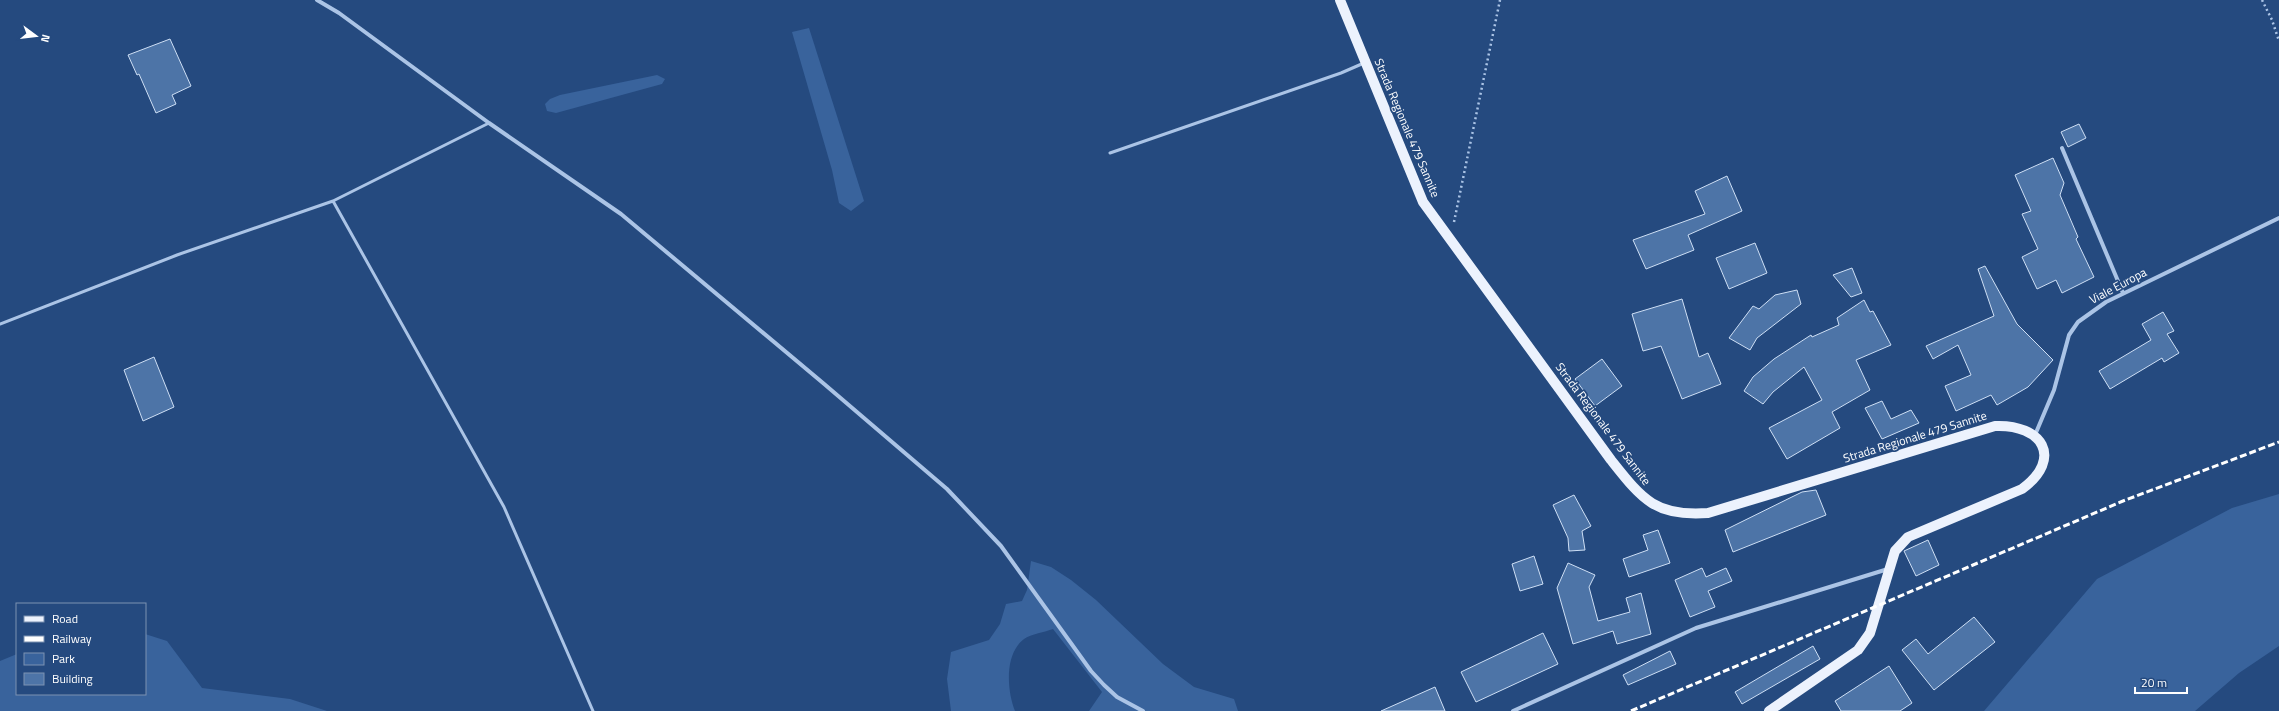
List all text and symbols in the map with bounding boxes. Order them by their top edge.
north arrow [16,16,56,56]
text: N [37,33,54,44]
street label: Strada Regionale 479 Sannite [1370,55,1445,200]
street label: Viale Europa [2086,262,2150,309]
street label: Strada Regionale 479 Sannite [1551,358,1656,489]
street label: Strada Regionale 479 Sannite [1841,406,1989,467]
legend [16,603,146,695]
text: Road [52,609,78,628]
text: Railway [52,629,92,648]
text: Park [52,649,75,668]
text: Building [52,669,93,688]
scale bar [2135,669,2187,695]
text: 20 m [2141,673,2167,692]

